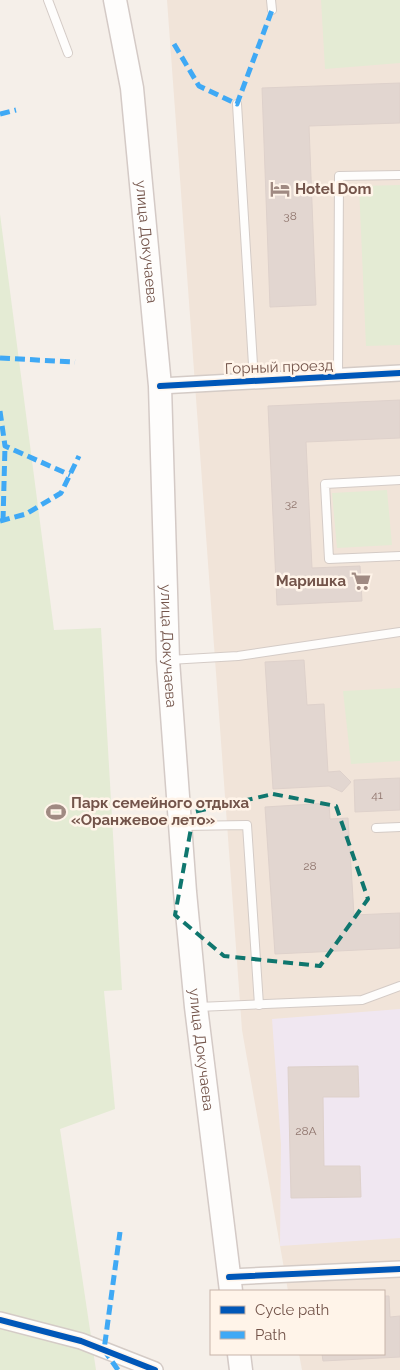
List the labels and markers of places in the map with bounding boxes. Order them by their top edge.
hotel icon: Hotel Dom [269,178,291,200]
place label: Hotel Dom [295,180,371,198]
supermarket icon: Маришка [350,570,372,592]
place label: Маришка [276,572,346,590]
place label: Парк семейного отдыха «Оранжевое лето» [71,794,249,829]
sports icon: Парк семейного отдыха «Оранжевое лето» [45,801,67,823]

